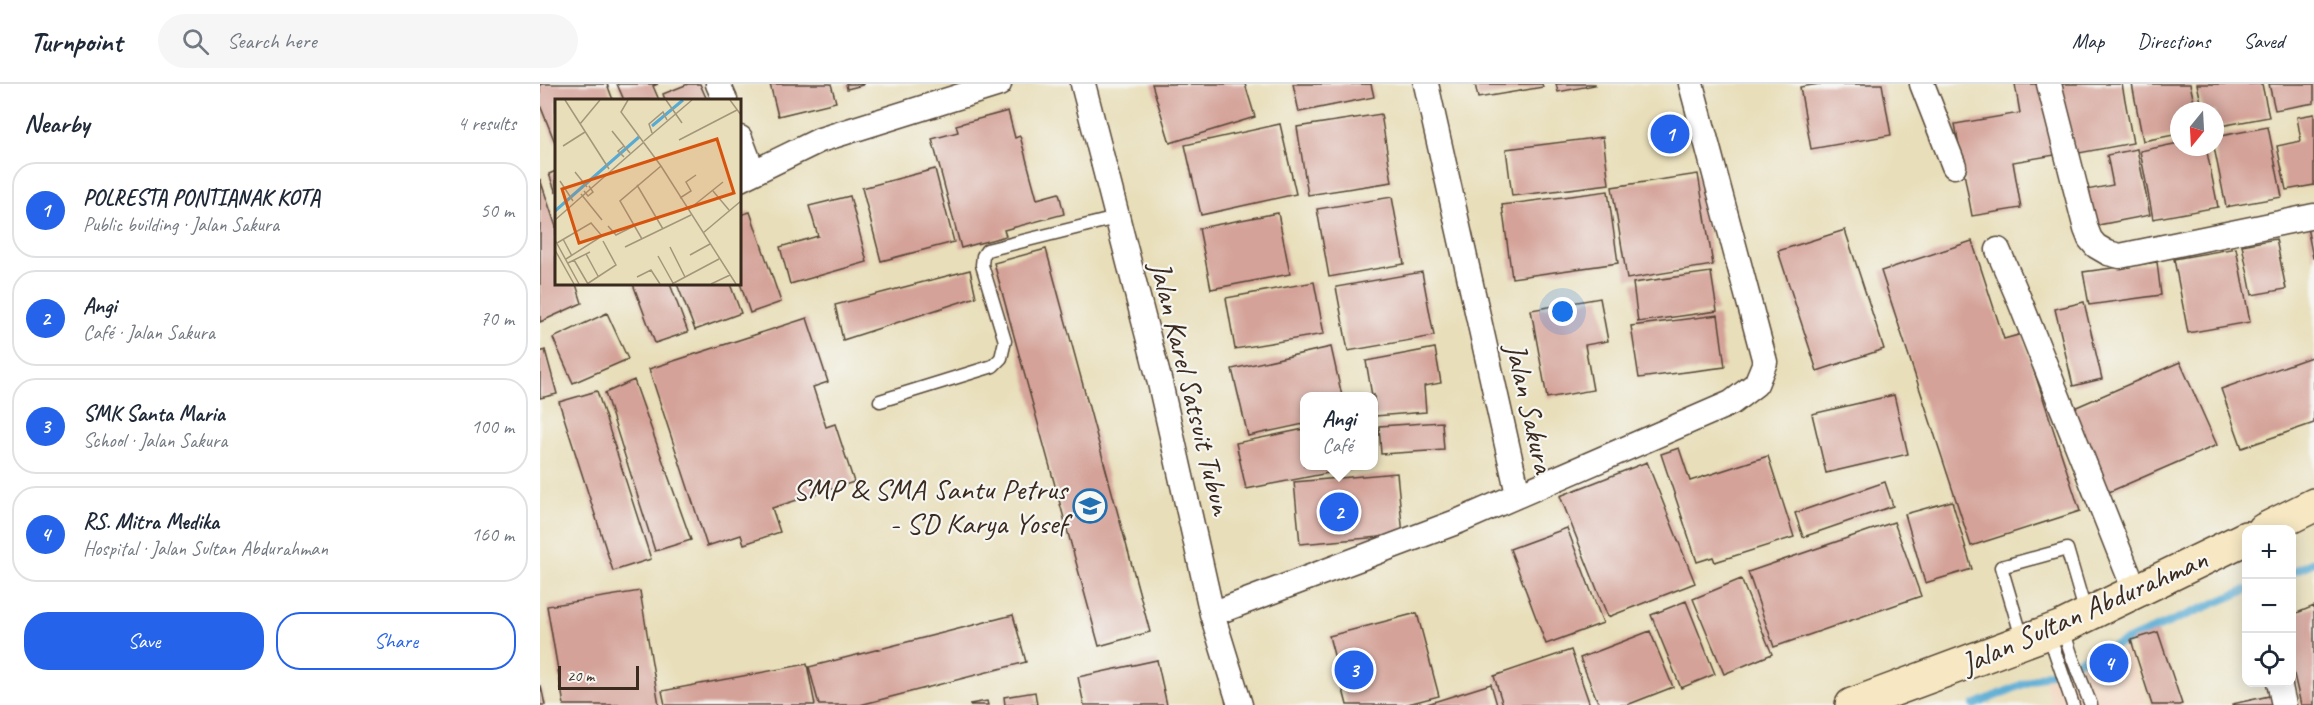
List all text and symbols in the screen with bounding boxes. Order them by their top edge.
search box [158,14,578,68]
text: Turnpoint [30,24,122,59]
icon: search [179,25,212,58]
text: Search here [227,27,317,55]
text: Map [2072,28,2104,54]
text: Directions [2137,28,2210,54]
text: Saved [2243,28,2284,54]
inset map [555,99,741,285]
north arrow [2170,102,2224,156]
text: Nearby [24,107,89,140]
text: 4 results [457,111,516,136]
pin: 1 [1650,112,1690,156]
text: POLRESTA PONTIANAK KOTA [83,184,320,212]
text: 1 [41,198,50,223]
text: 50 m [480,198,514,223]
text: Public building · Jalan Sakura [83,212,279,237]
street label: Jalan Karel Satsuit Tubun [1141,255,1241,520]
text: Angi [83,292,116,320]
your location [1548,297,1577,326]
text: 2 [41,306,50,331]
text: 70 m [480,306,514,331]
text: Café · Jalan Sakura [83,320,215,345]
street label: Jalan Sakura [1496,338,1564,478]
popup [1300,392,1378,470]
text: SMK Santa Maria [83,400,225,428]
text: Angi [1322,405,1356,433]
text: 3 [41,414,50,439]
text: 100 m [471,414,514,439]
text: School · Jalan Sakura [83,428,227,453]
text: Café [1322,433,1353,458]
place label: SMP & SMA Santu Petrus - SD Karya Yosef [793,470,1073,542]
school or university icon: SMP & SMA Santu Petrus - SD Karya Yosef [1072,488,1108,524]
pin: 2 [1320,490,1358,534]
text: RS. Mitra Medika [83,508,219,536]
text: 4 [41,522,50,547]
text: 160 m [471,522,514,547]
map controls [2242,525,2296,687]
button: + [2242,525,2296,579]
text: Hospital · Jalan Sultan Abdurahman [83,536,328,561]
street label: Jalan Sultan Abdurahman [1953,539,2213,683]
button: − [2242,579,2296,633]
button: Save [24,612,264,670]
button: Share [276,612,516,670]
button: locate [2242,633,2296,687]
pin: 4 [2090,640,2128,686]
pin: 3 [1334,648,1374,692]
scale bar [558,663,639,690]
text: 20 m [567,666,594,686]

